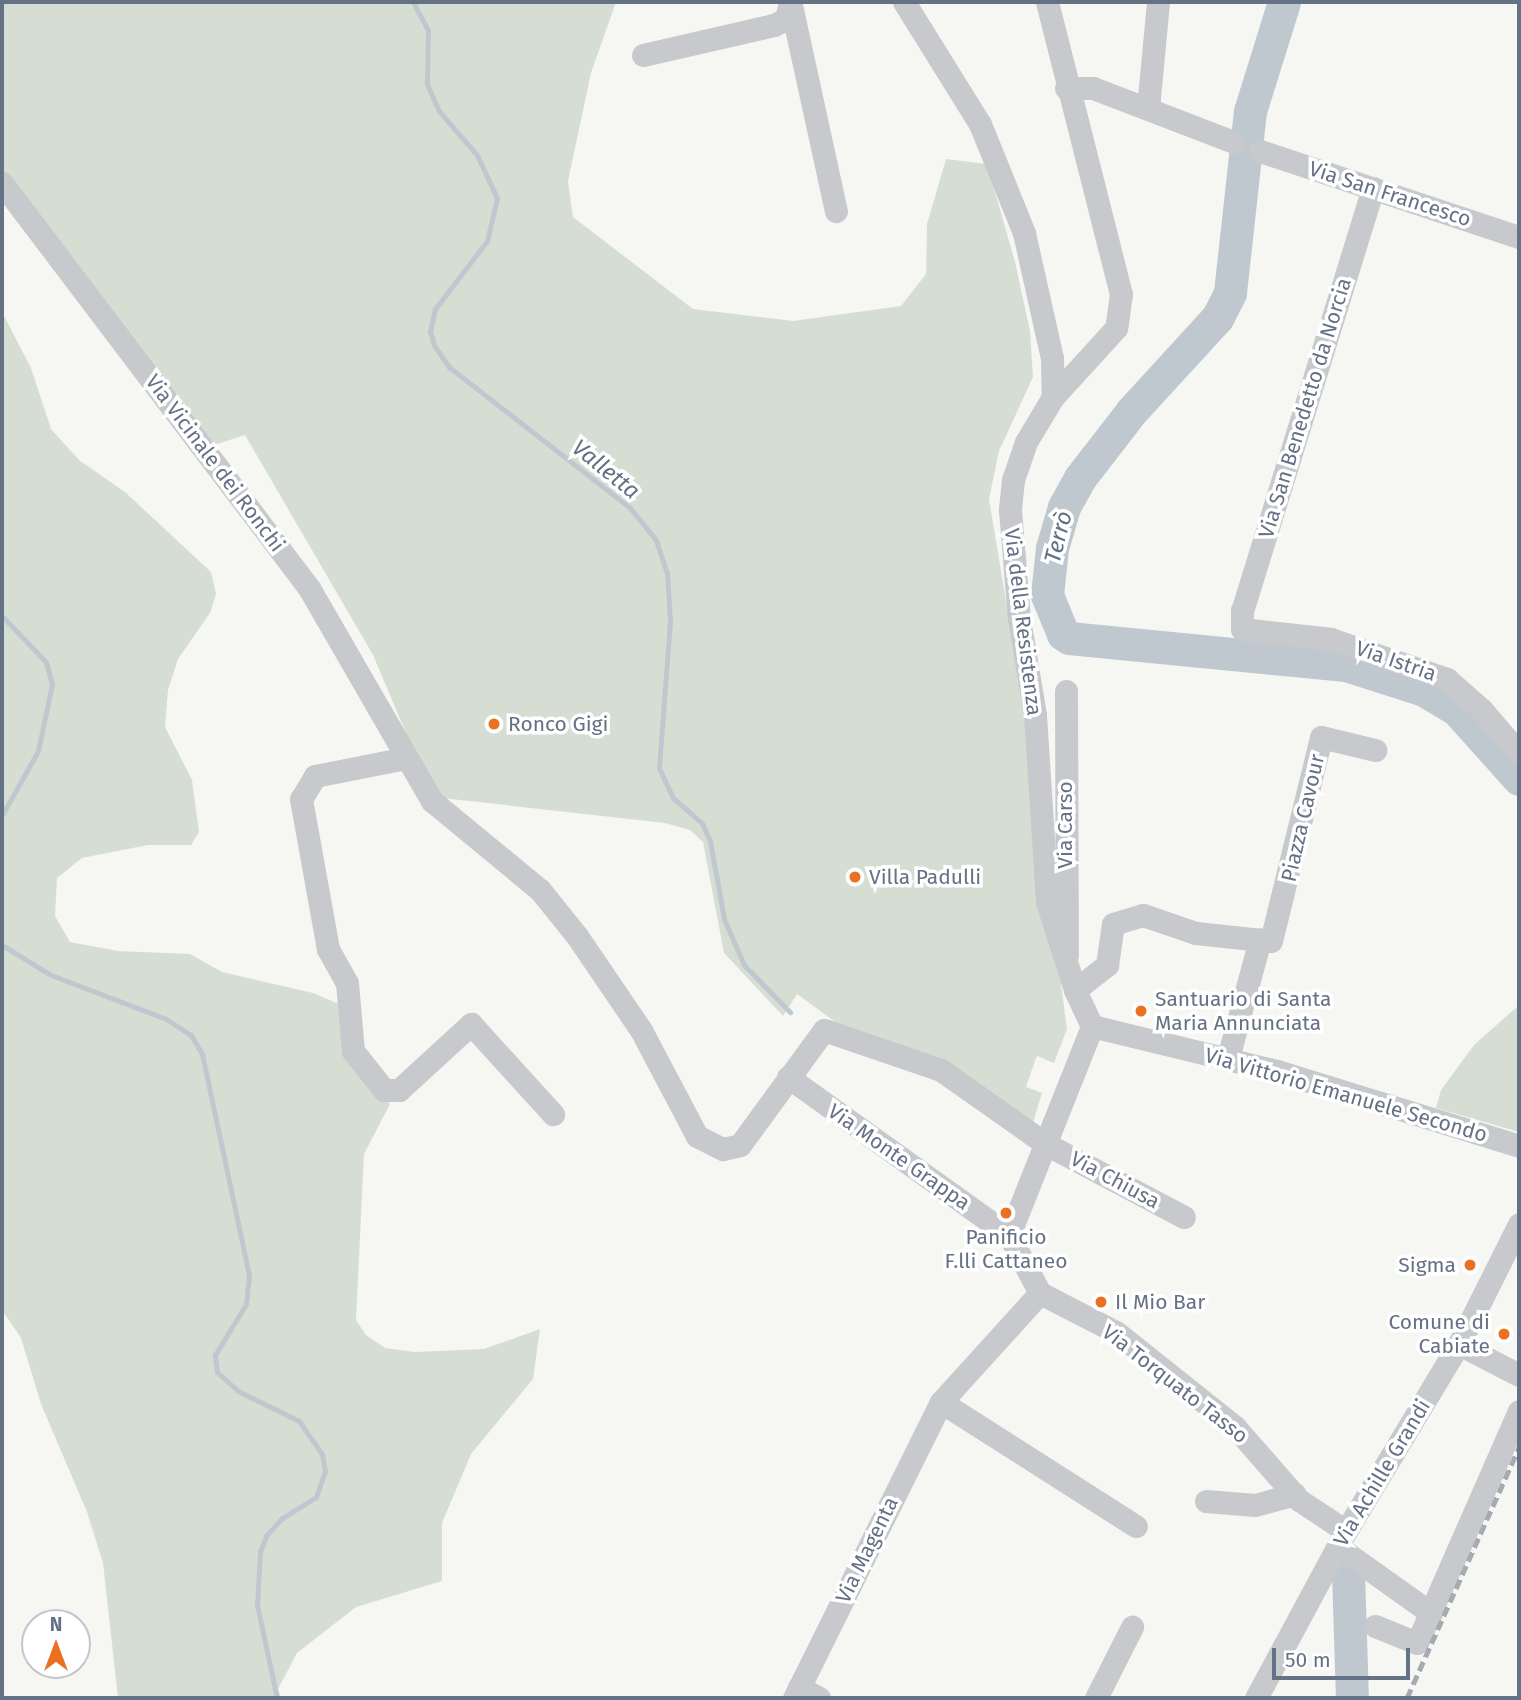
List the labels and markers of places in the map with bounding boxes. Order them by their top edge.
place label: Ronco Gigi [508,711,608,737]
marker: Ronco Gigi [486,716,502,732]
place label: Villa Padulli [869,864,981,890]
marker: Villa Padulli [847,869,863,885]
place label: Santuario di Santa Maria Annunciata [1155,986,1331,1036]
marker: Santuario di Santa Maria Annunciata [1133,1003,1149,1019]
marker: Panificio F.lli Cattaneo [998,1205,1014,1221]
place label: Panificio F.lli Cattaneo [945,1224,1067,1274]
place label: Sigma [1398,1252,1456,1278]
marker: Sigma [1462,1257,1478,1273]
place label: Il Mio Bar [1115,1289,1205,1315]
marker: Il Mio Bar [1093,1294,1109,1310]
place label: Comune di Cabiate [1388,1309,1490,1359]
marker: Comune di Cabiate [1496,1326,1512,1342]

